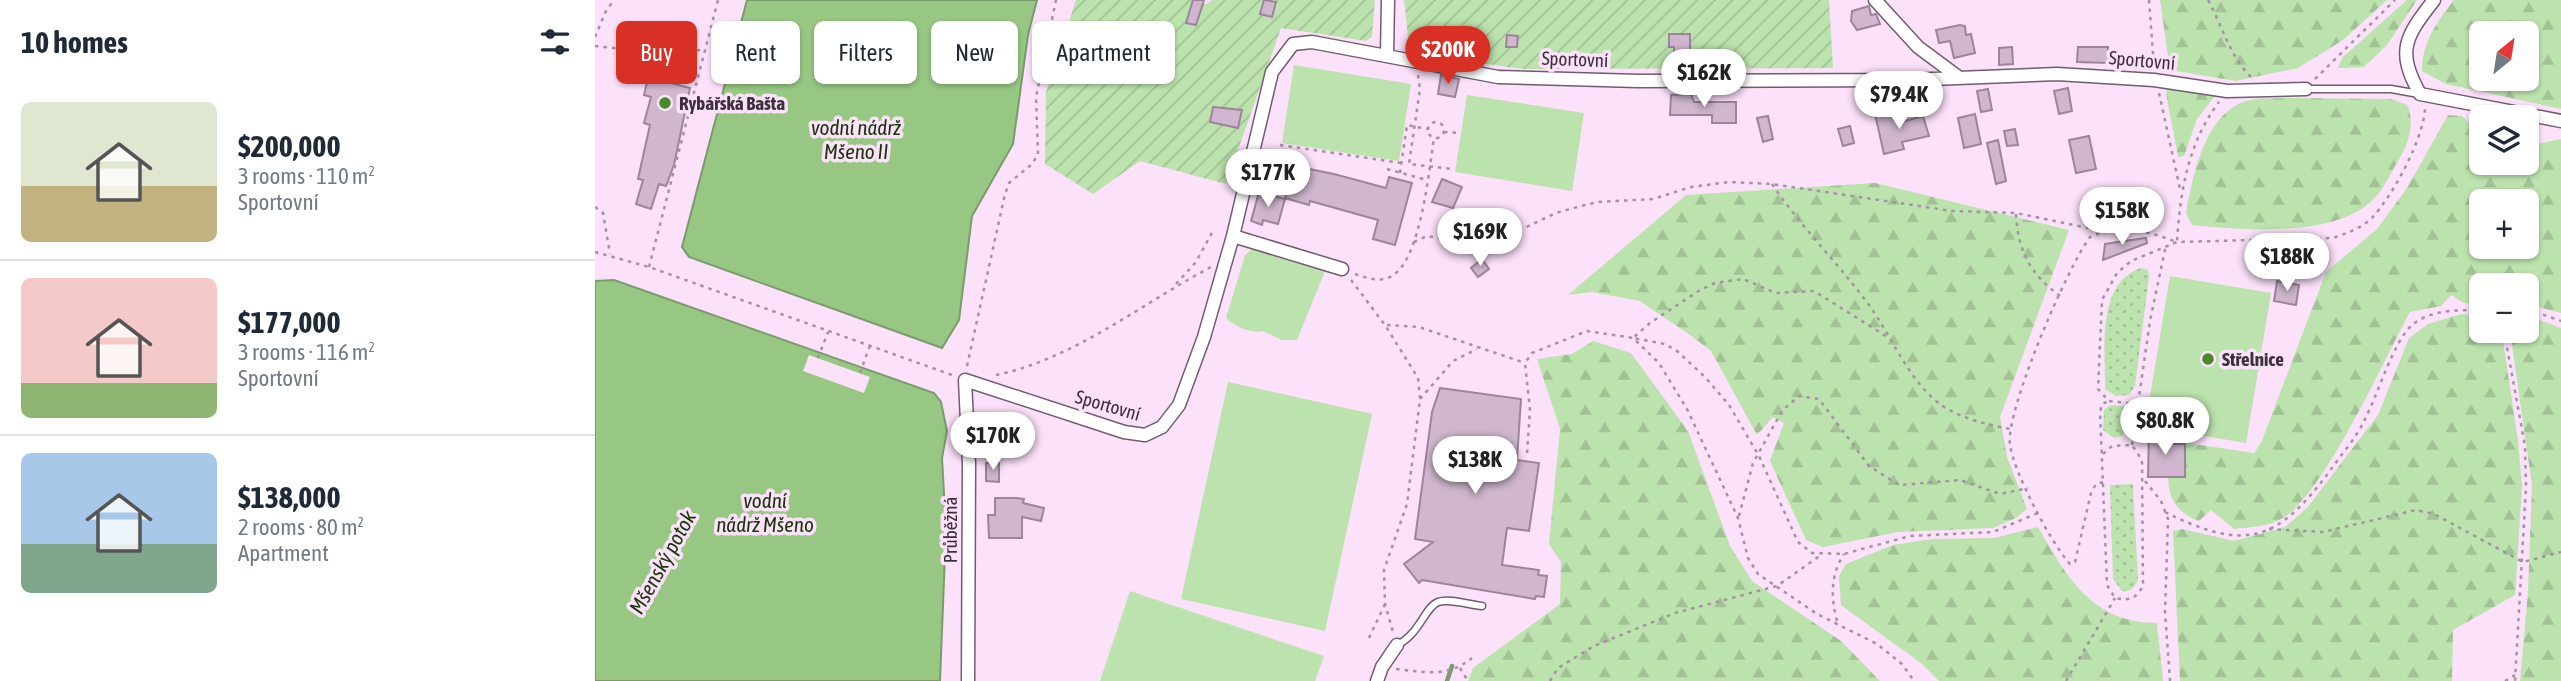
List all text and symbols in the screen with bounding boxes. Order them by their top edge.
chip: Buy [616,21,697,84]
chip: Rent [711,21,800,84]
chip: Filters [814,21,917,84]
chip: New [931,21,1018,84]
chip: Apartment [1032,21,1175,84]
north arrow [2469,21,2539,91]
map controls [2469,21,2539,343]
icon: filters [536,23,574,61]
text: 10 homes [21,25,128,59]
pin: $200K [1399,27,1497,86]
text: $200K [1421,36,1475,62]
street label: Sportovní [2108,46,2176,74]
street label: Sportovní [1541,47,1609,71]
pin: $162K [1655,50,1753,109]
text: $162K [1677,59,1731,85]
pin: $79.4K [1842,72,1956,131]
text: $79.4K [1870,81,1928,107]
place label: Rybářská Bašta [679,92,785,114]
marker: Rybářská Bašta [657,95,673,111]
button: layers [2469,105,2539,175]
water label: vodní nádrž Mšeno II [811,115,901,163]
text: $200,000 [238,129,341,163]
icon: home [77,130,161,214]
pin: $177K [1219,150,1317,209]
text: $177K [1241,159,1295,185]
text: 3 rooms · 110 m² [238,163,375,189]
pin: $158K [2073,188,2171,247]
text: Sportovní [238,189,319,215]
button: + [2469,189,2539,259]
text: $158K [2095,197,2149,223]
pin: $169K [1431,208,1529,268]
text: $169K [1453,218,1507,244]
pin: $188K [2238,233,2336,293]
text: $188K [2260,243,2314,269]
button: − [2469,273,2539,343]
text: $177,000 [238,305,341,339]
icon: home [77,306,161,390]
text: 3 rooms · 116 m² [238,339,375,365]
place label: Střelnice [2222,348,2284,370]
marker: Střelnice [2200,351,2216,367]
text: Sportovní [238,365,319,391]
street label: Sportovní [1073,385,1143,425]
pin: $80.8K [2108,398,2222,457]
text: $80.8K [2136,407,2194,433]
pin: $170K [944,412,1042,472]
text: $170K [966,422,1020,448]
pin: $138K [1426,436,1524,496]
text: $138K [1448,446,1502,472]
text: $138,000 [238,480,341,514]
icon: home [77,481,161,565]
water label: vodní nádrž Mšeno [716,488,814,536]
street label: Průběžná [939,497,961,563]
water label: Mšenský potok [624,506,701,618]
text: 2 rooms · 80 m² [238,514,364,540]
text: Apartment [238,540,329,566]

